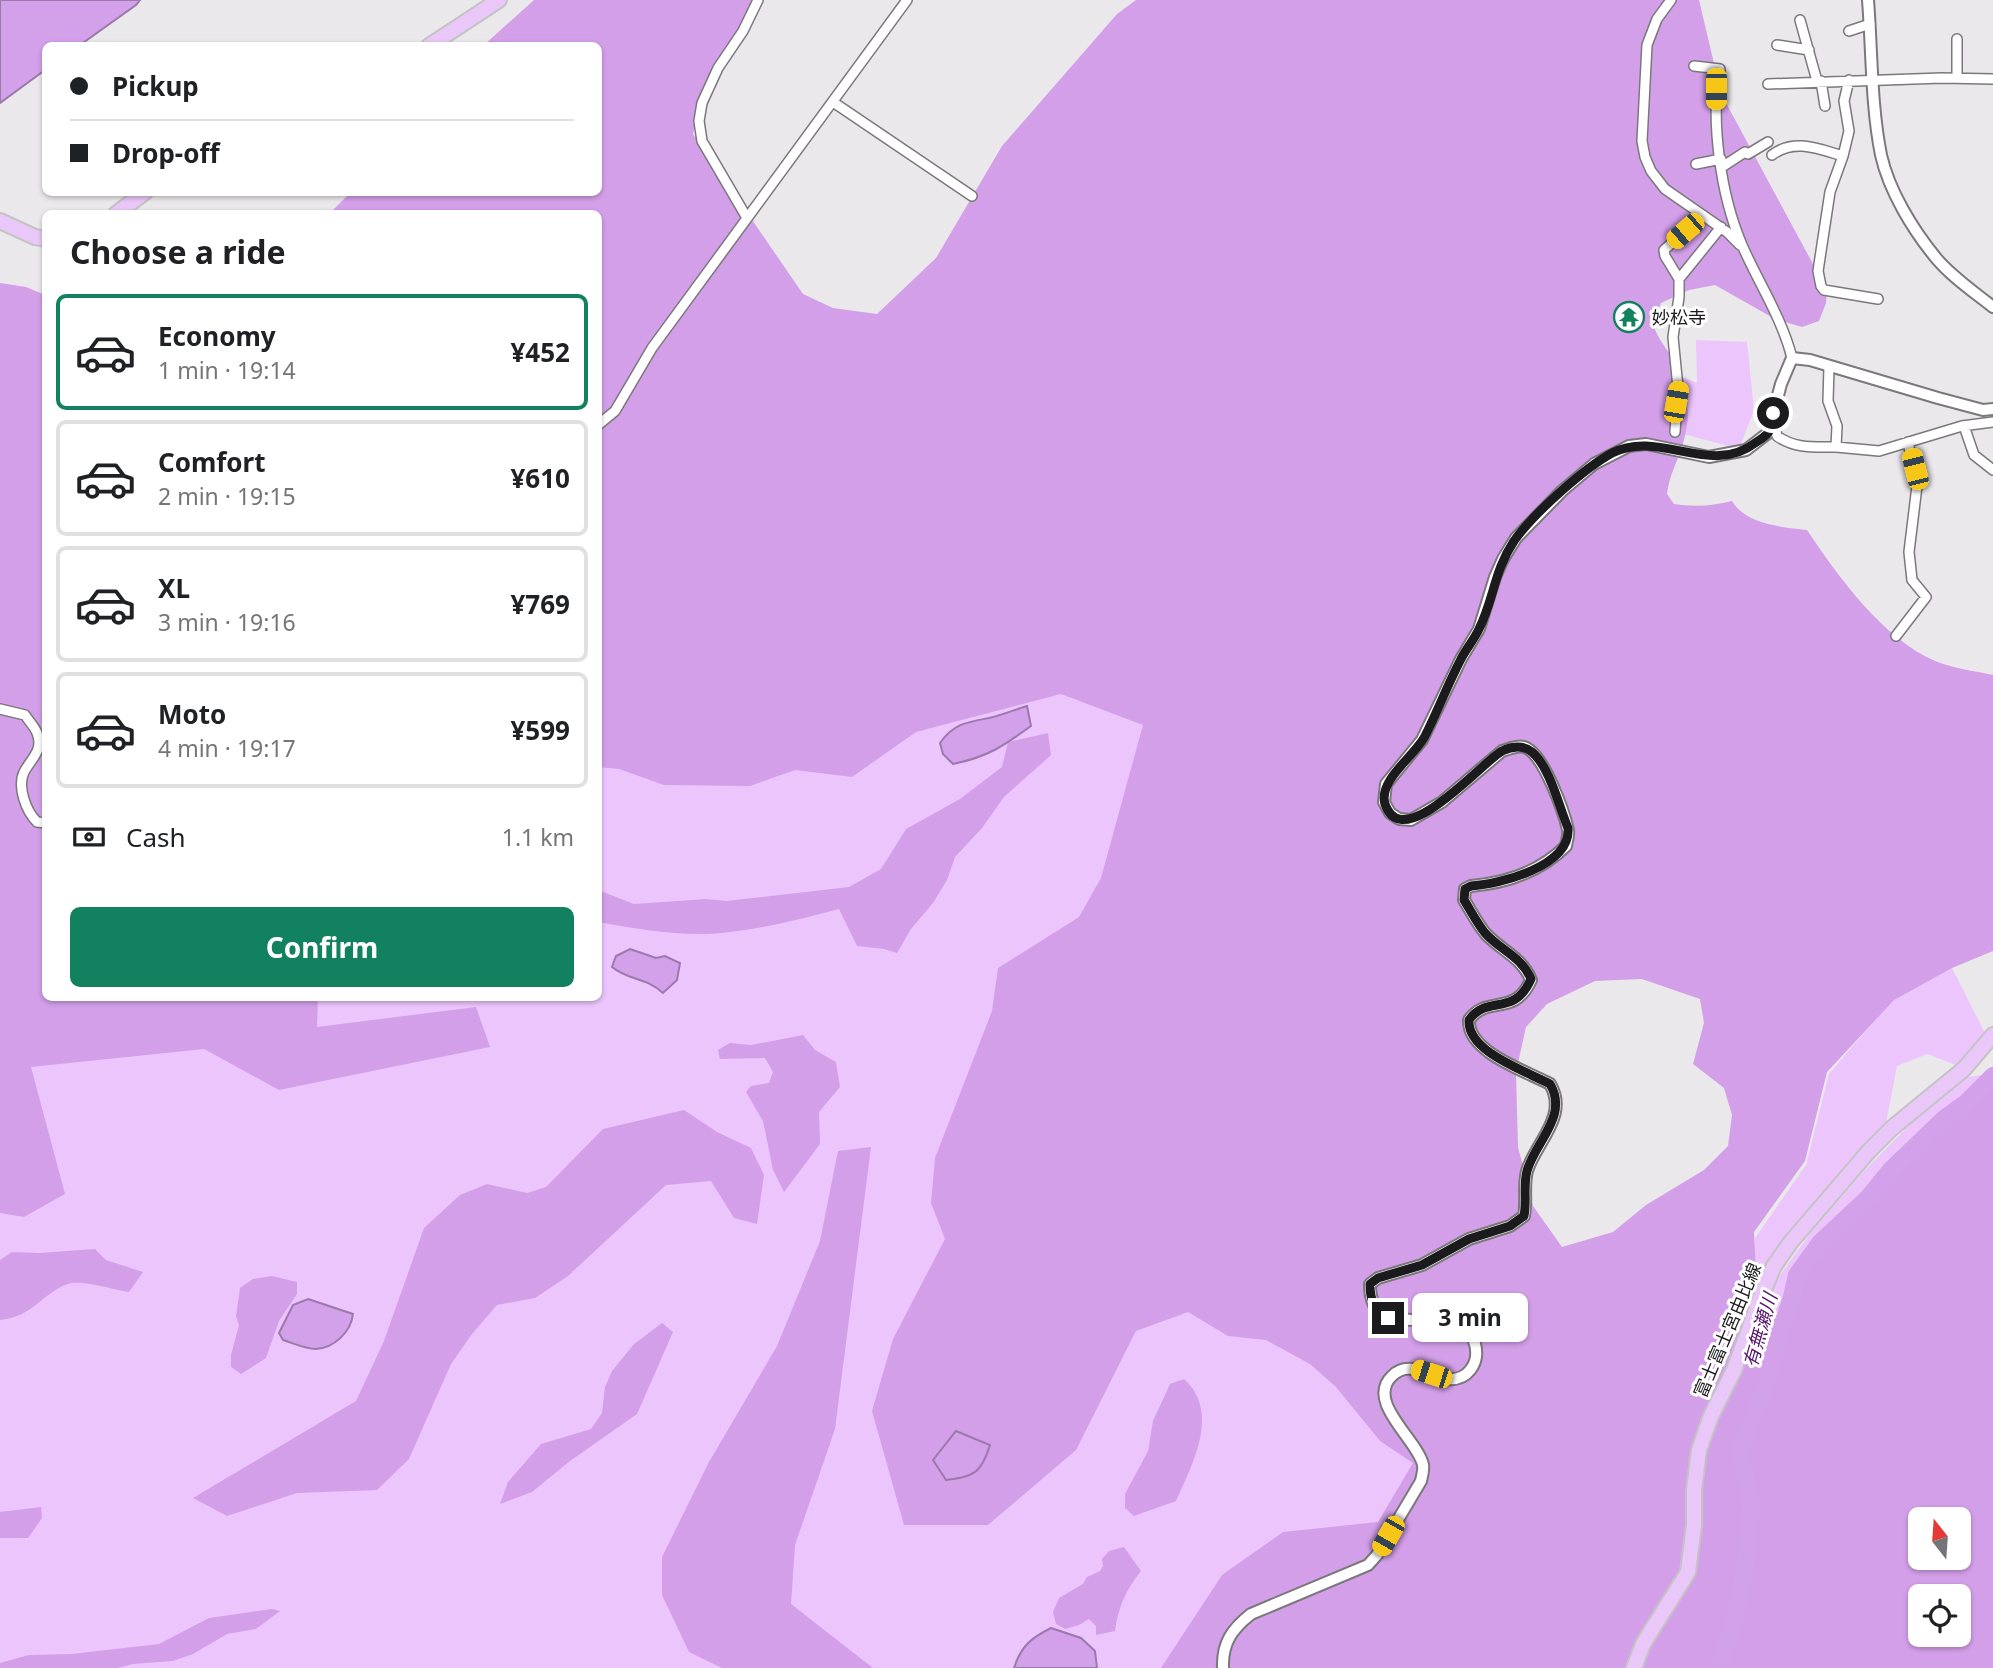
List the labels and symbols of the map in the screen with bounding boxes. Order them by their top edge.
car [1706,68,1727,110]
car [1663,209,1708,253]
temple icon: 妙松寺 [1612,300,1646,334]
place label: 妙松寺 [1652,305,1706,329]
car [1663,379,1690,425]
route start [1757,397,1789,429]
car [1900,446,1931,492]
street label: 富士富士宮由比線 [1688,1259,1766,1401]
water label: 有無瀬川 [1737,1288,1784,1370]
callout: 3 min [1412,1294,1528,1342]
route end [1372,1302,1404,1334]
car [1408,1358,1455,1390]
north arrow [1908,1507,1970,1570]
car [1369,1513,1408,1559]

